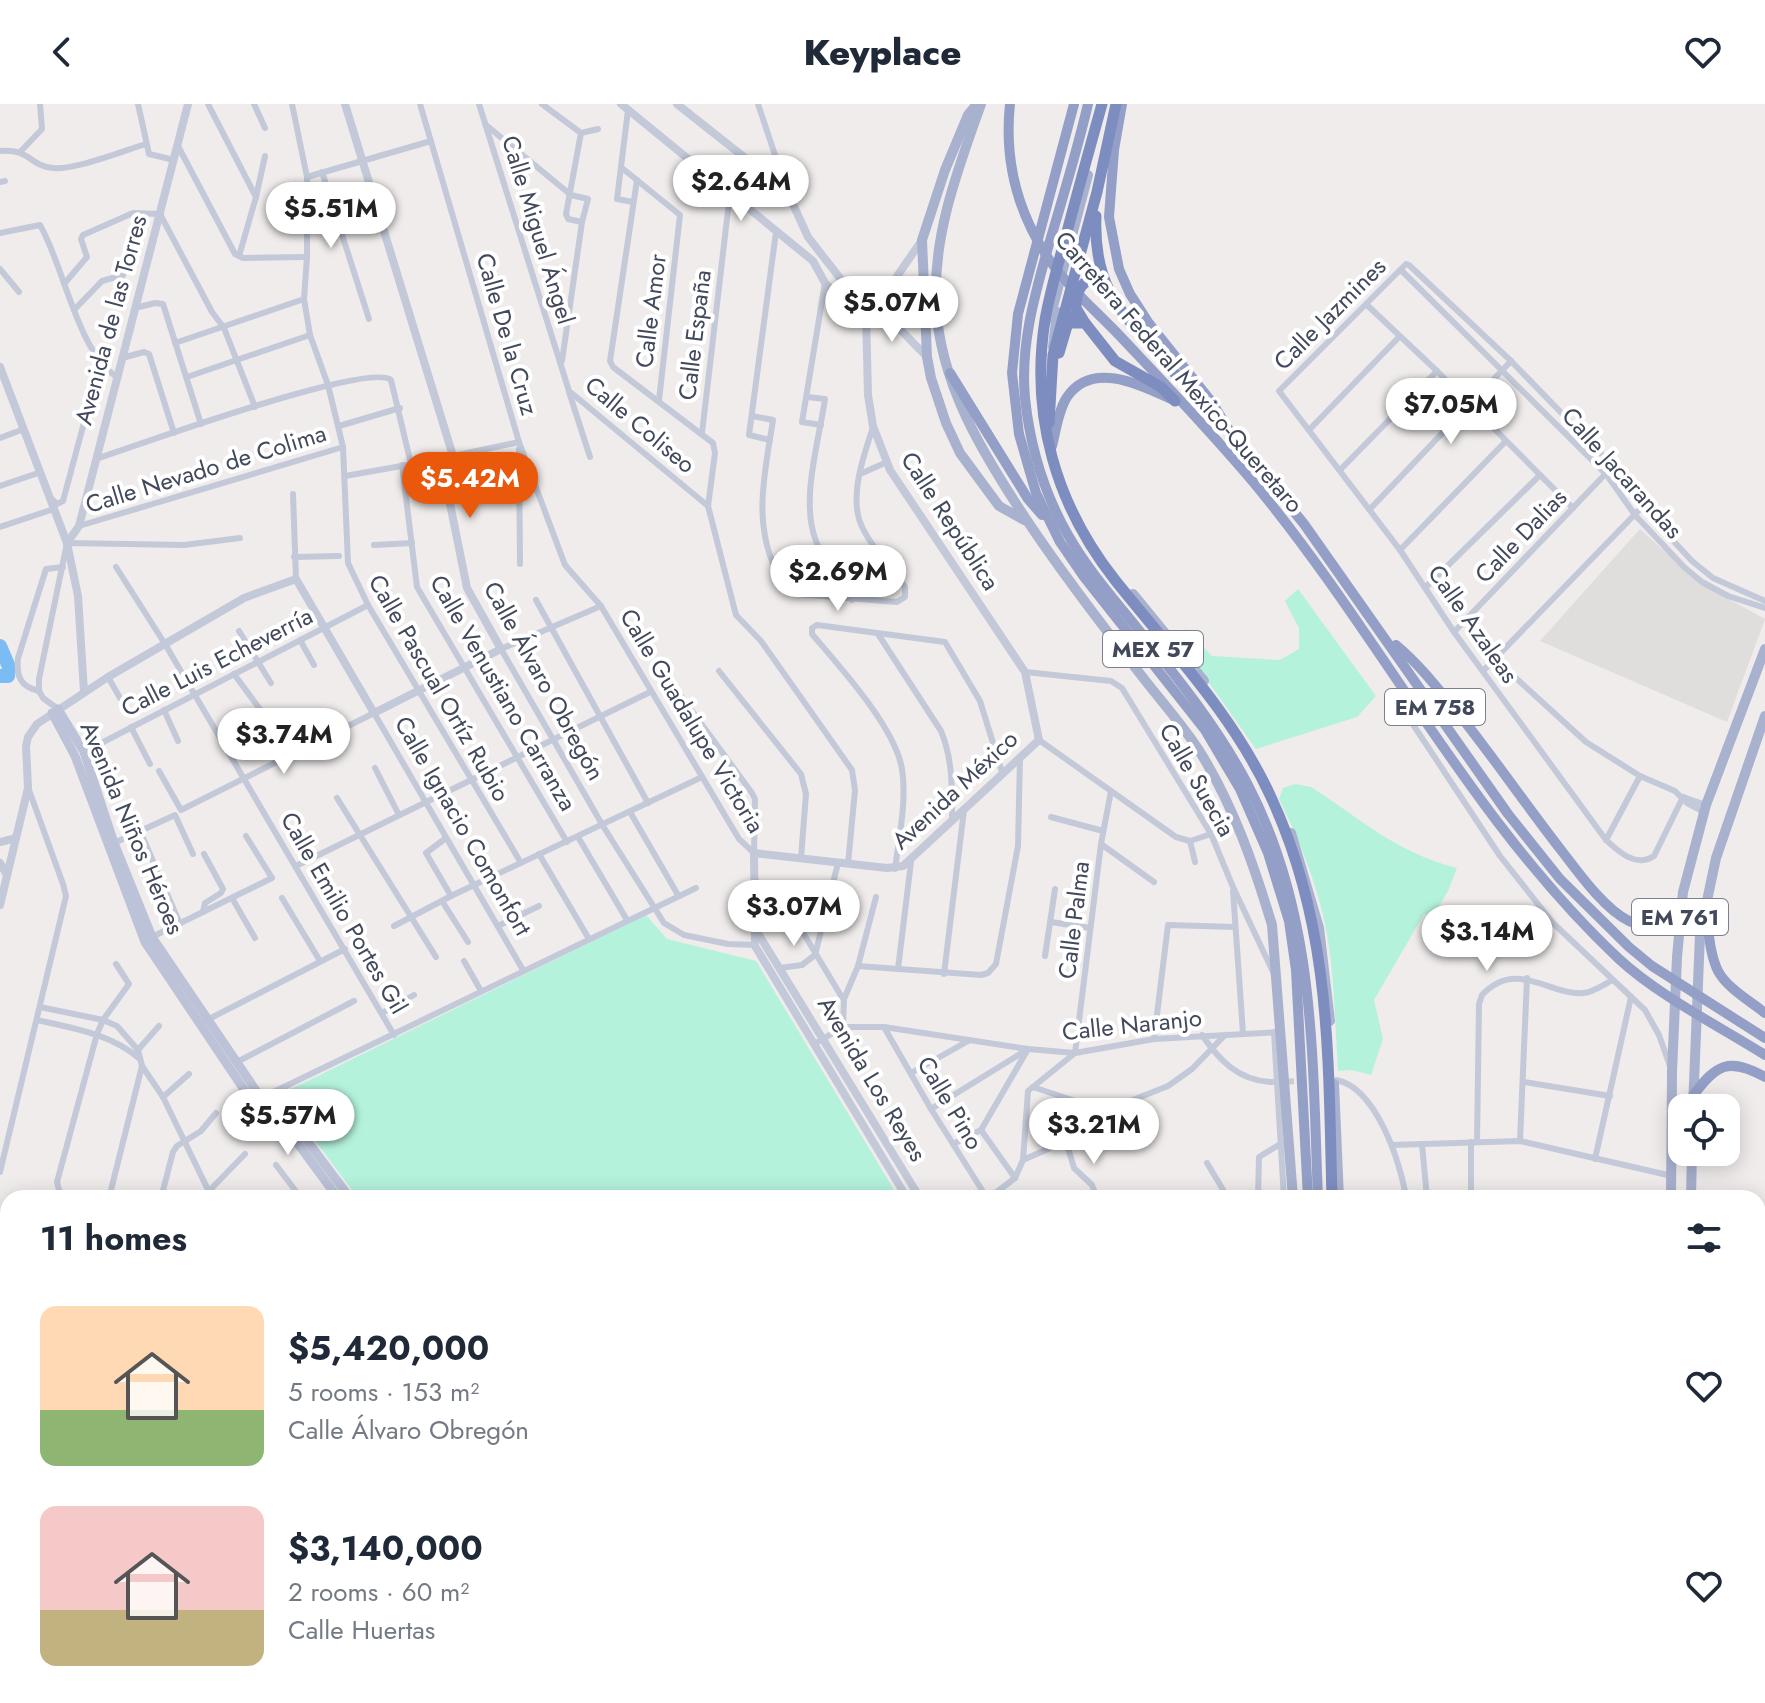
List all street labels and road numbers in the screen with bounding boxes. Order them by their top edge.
street label: Calle Miguel Ángel [493,131,584,329]
street label: Avenida de las Torres [66,211,155,429]
street label: Carretera Federal Mexico-Queretaro [1047,223,1312,520]
street label: Calle De la Cruz [468,249,547,419]
street label: Calle Jazmines [1265,249,1394,378]
street label: Calle Amor [626,251,675,370]
street label: Calle España [669,268,720,402]
street label: Calle Coliseo [577,368,703,481]
street label: Calle Jacarandas [1554,399,1691,546]
street label: Calle Nevado de Colima [81,415,331,522]
street label: Calle República [892,444,1008,597]
street label: Calle Dalias [1467,481,1575,591]
street label: Calle Azaleas [1420,557,1527,690]
street label: Calle Pascual Ortíz Rubio [360,568,519,808]
street label: Calle Venustiano Carranza [421,568,585,817]
street label: Calle Álvaro Obregón [475,575,614,787]
street label: Calle Luis Echeverría [115,598,319,725]
street label: Calle Guadalupe Victoria [611,602,773,840]
road number: MEX 57 [1103,631,1203,667]
road number: EM 758 [1385,689,1485,725]
street label: Calle Ignacio Comonfort [386,710,541,942]
street label: Avenida Niños Héroes [72,716,193,940]
street label: Calle Suecia [1151,716,1244,843]
street label: Avenida México [884,722,1026,857]
street label: Calle Emilio Portes Gil [272,805,417,1020]
street label: Calle Palma [1049,859,1098,981]
road number: EM 761 [1632,899,1728,935]
street label: Avenida Los Reyes [809,990,936,1168]
street label: Calle Naranjo [1060,1000,1204,1049]
street label: Calle Pino [909,1049,992,1156]

